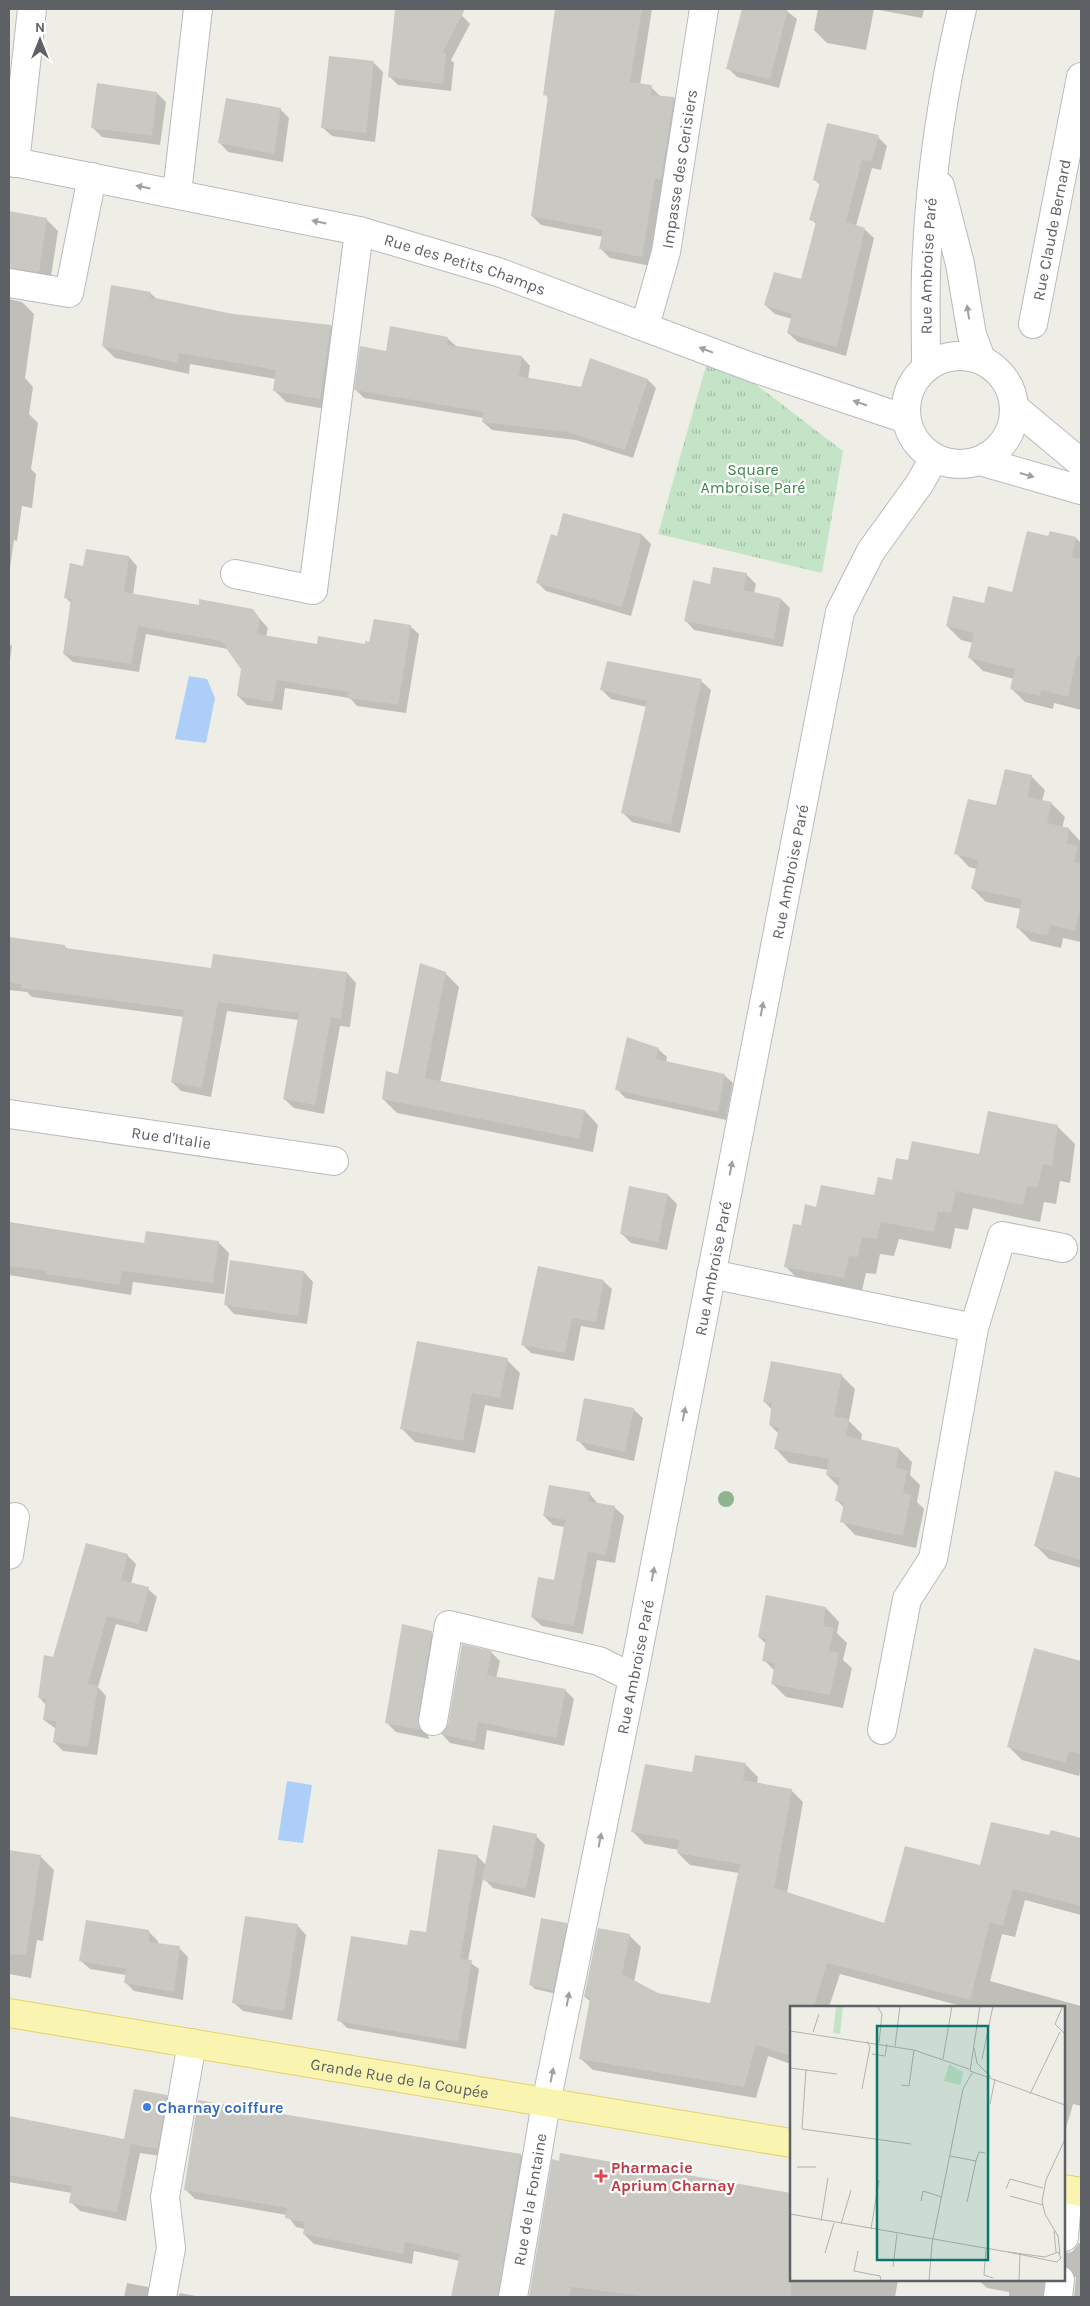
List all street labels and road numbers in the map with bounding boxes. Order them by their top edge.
street label: Impasse des Cerisiers [657,88,701,250]
street label: Rue Claude Bernard [1028,157,1074,302]
street label: Rue Ambroise Paré [916,197,940,334]
street label: Rue des Petits Champs [382,229,549,299]
street label: Rue Ambroise Paré [767,803,812,941]
street label: Rue d'Italie [130,1122,212,1153]
street label: Rue Ambroise Paré [690,1199,735,1337]
street label: Rue Ambroise Paré [612,1598,658,1736]
street label: Grande Rue de la Coupée [309,2054,490,2102]
street label: Rue de la Fontaine [509,2132,550,2267]

